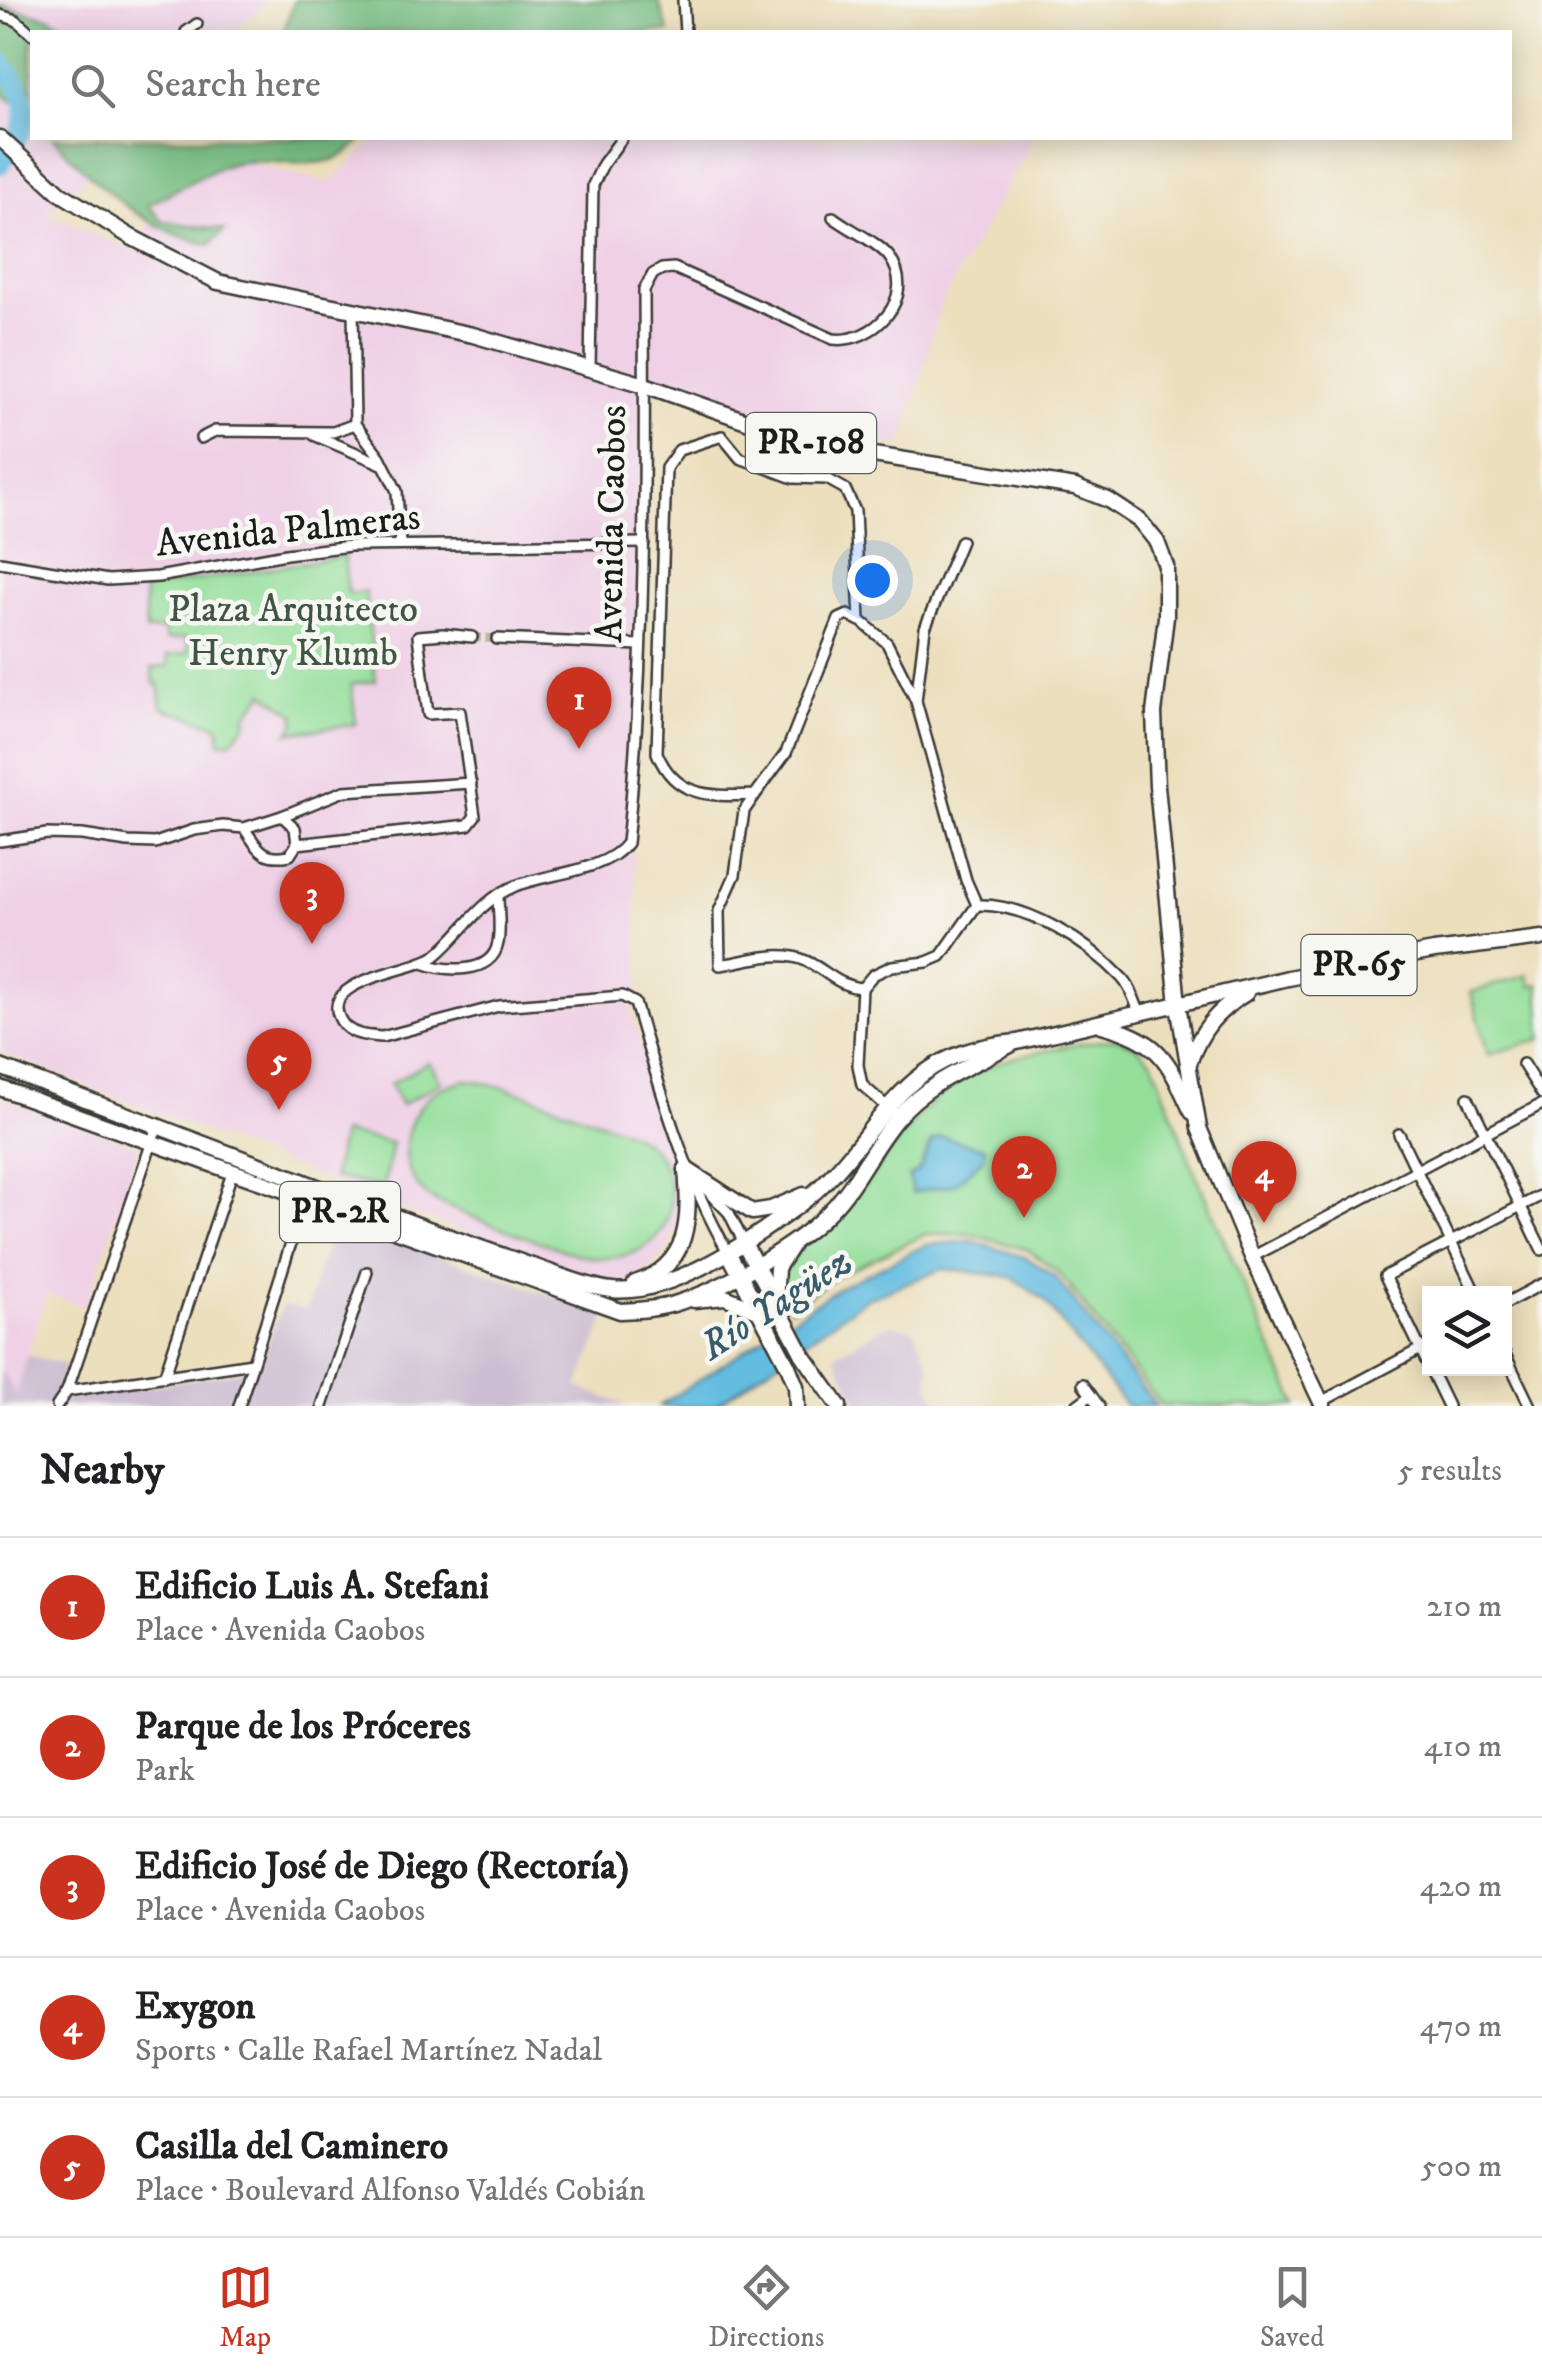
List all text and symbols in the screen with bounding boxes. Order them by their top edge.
search box [30,30,1512,140]
icon: search [65,58,120,113]
text: Search here [145,61,321,109]
street label: Avenida Caobos [586,405,638,643]
road number: PR-108 [746,413,876,473]
street label: Avenida Palmeras [153,493,423,569]
your location [847,555,898,606]
park label: Plaza Arquitecto Henry Klumb [168,586,418,678]
pin: 1 [546,666,612,749]
pin: 3 [280,862,344,944]
road number: PR-65 [1302,935,1416,995]
pin: 5 [246,1028,312,1110]
pin: 2 [992,1136,1056,1218]
pin: 4 [1232,1140,1296,1223]
road number: PR-2R [280,1182,400,1242]
water label: Río Yagüez [691,1237,863,1373]
map controls [1422,1286,1512,1376]
button: layers [1422,1286,1512,1376]
text: Nearby [40,1445,164,1497]
text: 5 results [1398,1451,1502,1491]
text: Edificio Luis A. Stefani [135,1563,489,1611]
text: 1 [67,1587,78,1627]
text: 210 m [1427,1587,1502,1627]
text: Place · Avenida Caobos [135,1611,425,1651]
text: Parque de los Próceres [135,1703,471,1751]
text: 2 [65,1727,80,1767]
text: 410 m [1424,1727,1502,1767]
text: Park [135,1751,195,1791]
text: Edificio José de Diego (Rectoría) [135,1843,629,1891]
text: 3 [67,1867,78,1907]
text: 420 m [1420,1867,1502,1907]
text: Place · Avenida Caobos [135,1891,425,1931]
text: Exygon [135,1983,255,2031]
text: 4 [63,2007,82,2047]
text: 470 m [1420,2007,1502,2047]
text: Sports · Calle Rafael Martínez Nadal [135,2031,602,2071]
text: Casilla del Caminero [135,2123,448,2171]
text: 5 [65,2147,80,2187]
text: 500 m [1421,2147,1502,2187]
text: Place · Boulevard Alfonso Valdés Cobián [135,2171,645,2211]
tab: Map [218,2260,273,2355]
tab: Directions [708,2260,824,2355]
tab: Saved [1260,2260,1324,2355]

